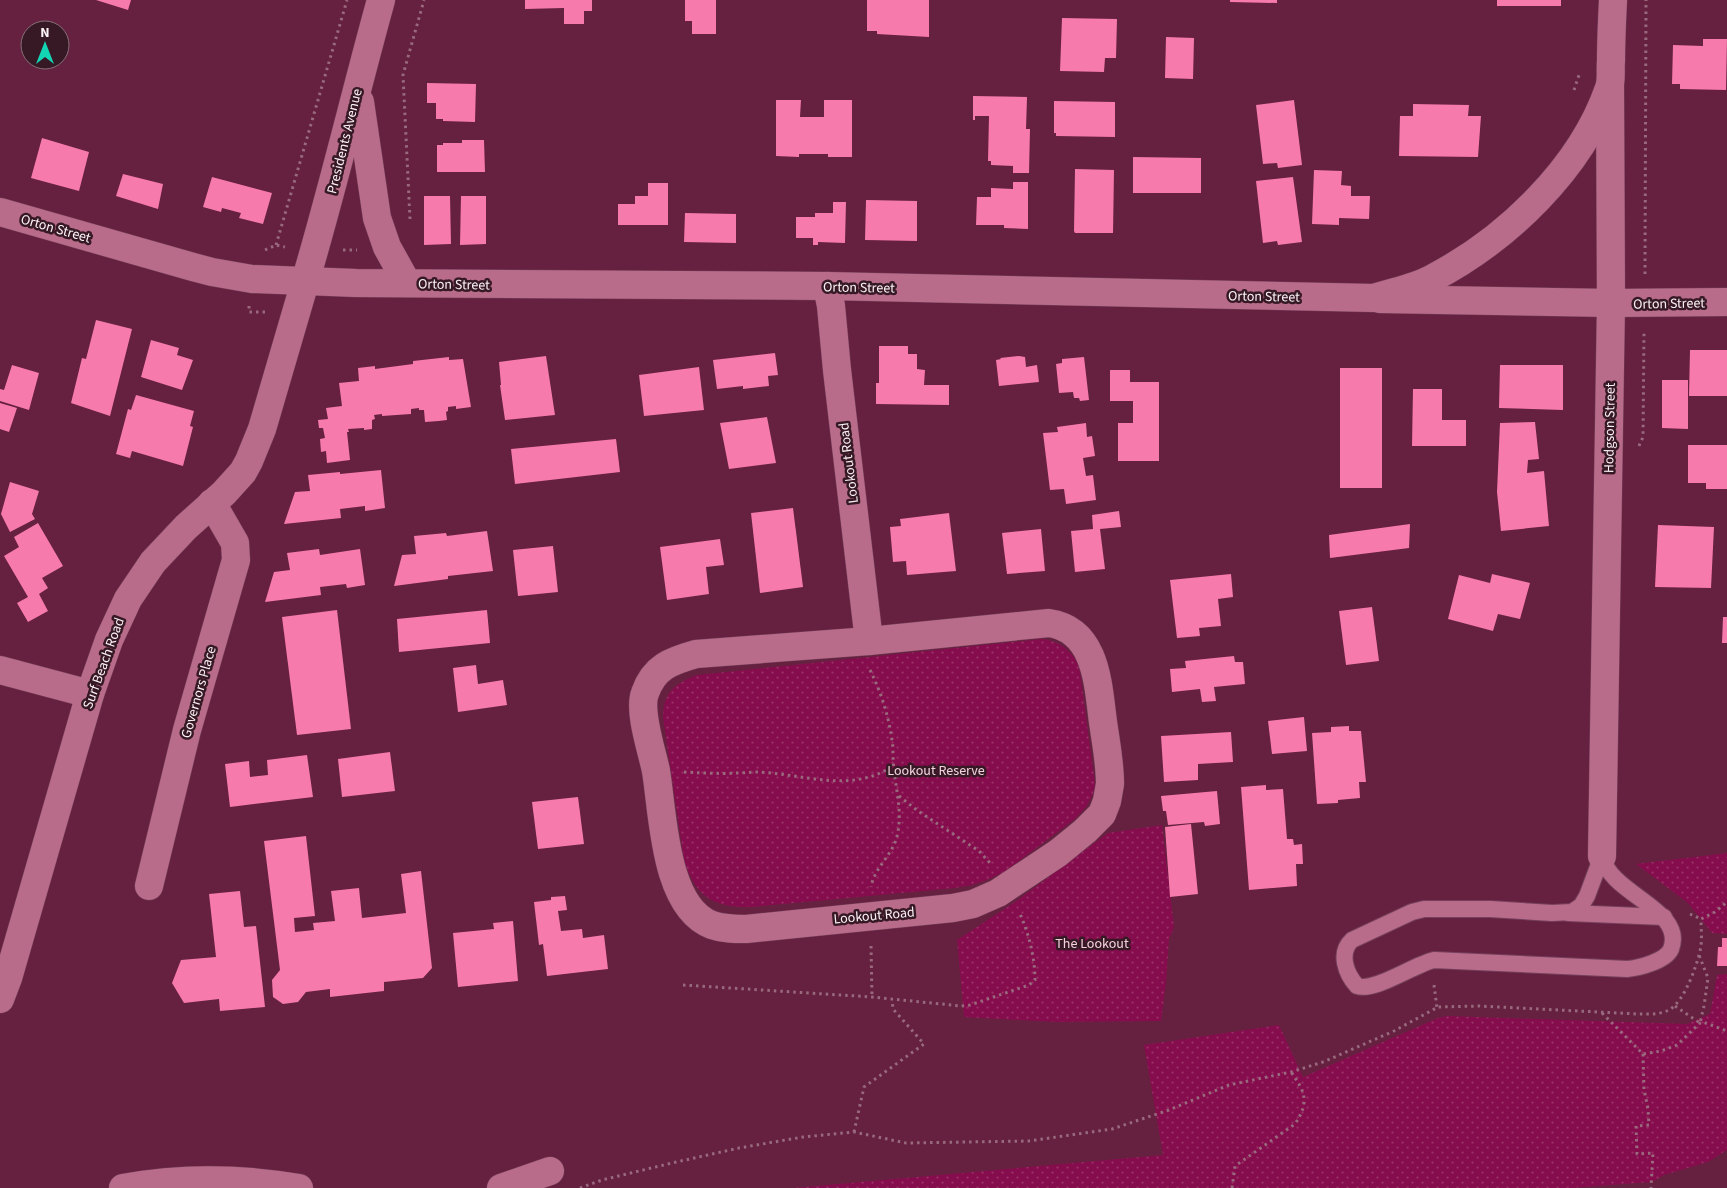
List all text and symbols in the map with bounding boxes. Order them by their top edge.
north arrow [20,20,70,70]
text: N [40,23,50,43]
street label: Presidents Avenue [322,87,368,196]
street label: Orton Street [18,209,93,249]
street label: Orton Street [418,274,490,296]
street label: Orton Street [823,277,895,299]
street label: Orton Street [1228,286,1300,308]
street label: Orton Street [1633,293,1705,315]
street label: Hodgson Street [1599,382,1621,473]
street label: Lookout Road [834,421,864,504]
street label: Surf Beach Road [78,615,130,712]
street label: Governors Place [176,644,222,741]
park label: Lookout Reserve [887,761,985,781]
street label: Lookout Road [833,902,915,930]
park label: The Lookout [1055,934,1129,954]

